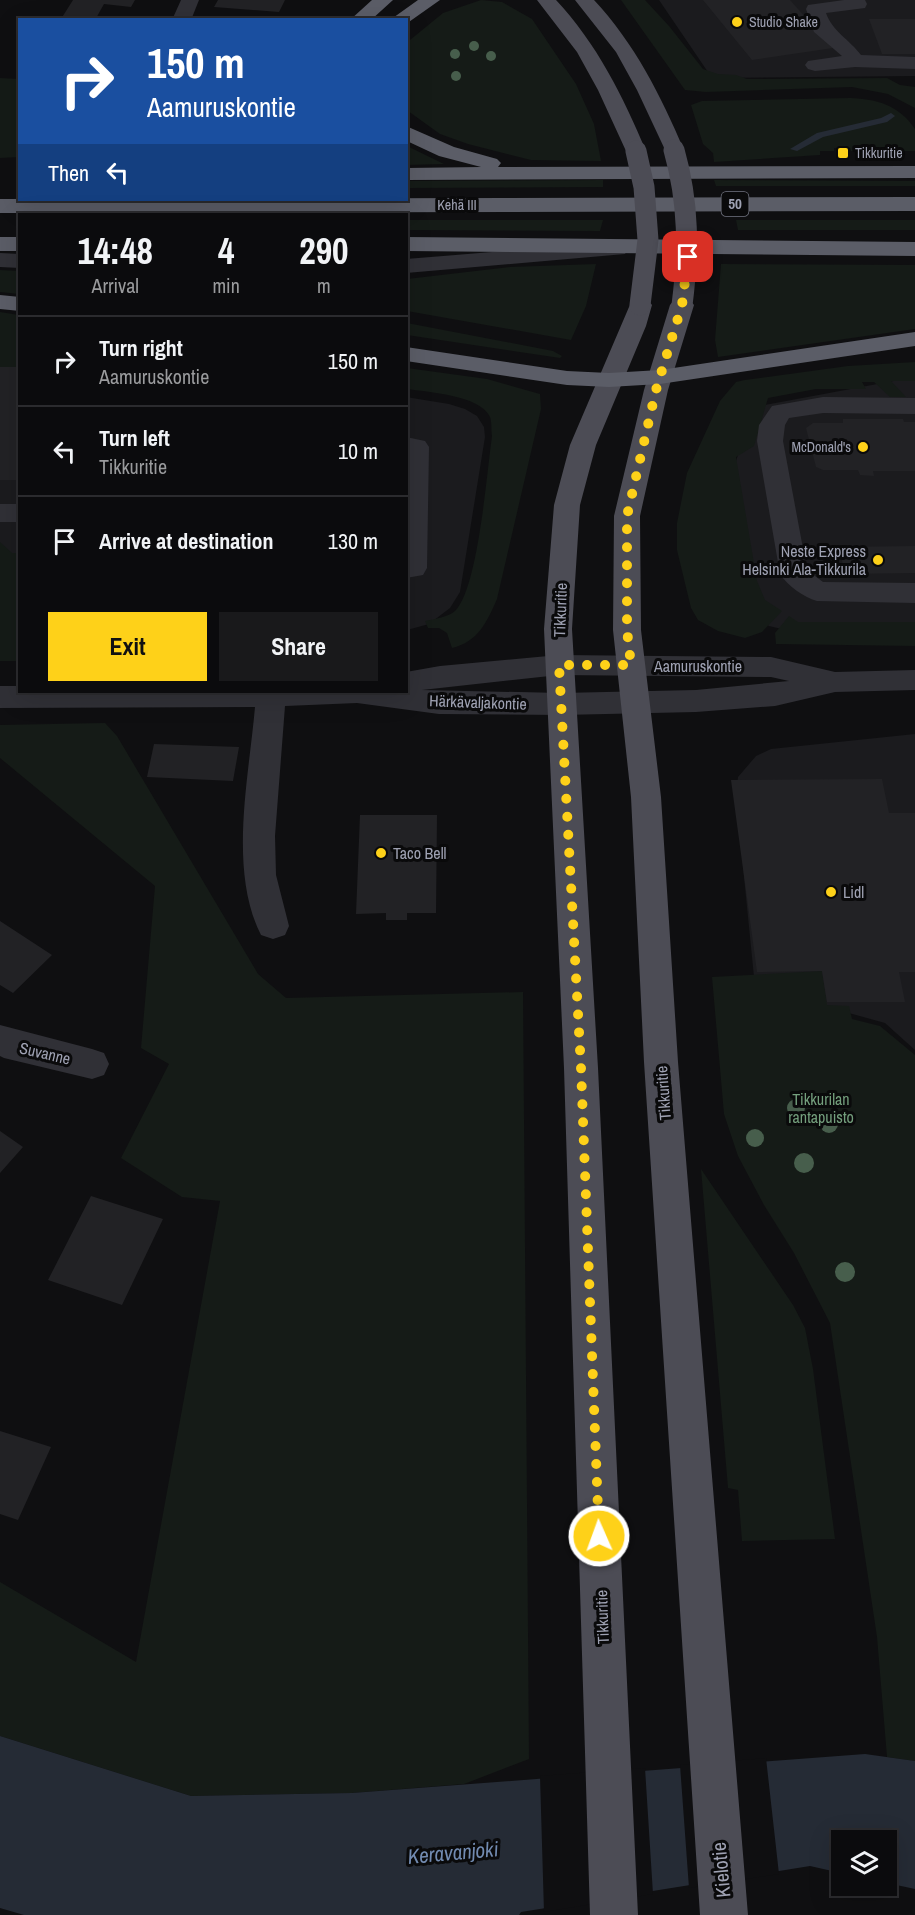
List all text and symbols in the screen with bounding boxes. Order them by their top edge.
place label: Studio Shake [749,13,818,31]
marker: Studio Shake [730,15,744,29]
text: 150 m [147,35,245,91]
icon: right [48,42,126,120]
text: Aamuruskontie [147,89,296,125]
place label: Tikkuritie [855,144,903,162]
marker: Tikkuritie [836,146,850,160]
icon: left [101,156,134,189]
text: Then [48,158,89,188]
road number: 50 [722,192,748,216]
street label: Kehä III [437,196,477,214]
text: 14:48 [77,227,153,275]
text: 4 [218,227,234,275]
text: 290 [299,227,349,275]
pin [662,231,713,282]
icon: arrive [671,240,704,273]
text: Arrival [92,272,139,299]
text: min [212,272,240,299]
text: m [317,272,331,299]
text: Turn right [99,333,183,363]
icon: right [48,345,81,378]
text: 150 m [328,346,378,376]
text: Aamuruskontie [99,363,209,390]
text: Turn left [99,423,170,453]
icon: left [48,435,81,468]
text: 10 m [338,436,378,466]
place label: McDonald's [791,438,851,456]
marker: McDonald's [856,440,870,454]
text: Tikkuritie [99,453,167,480]
icon: arrive [48,525,81,558]
text: Arrive at destination [99,526,273,556]
text: 130 m [328,526,378,556]
place label: Neste Express Helsinki Ala-Tikkurila [742,540,867,580]
marker: Neste Express Helsinki Ala-Tikkurila [871,553,885,567]
street label: Tikkuritie [548,582,572,638]
button: Exit [48,612,207,681]
button: Share [219,612,378,681]
street label: Aamuruskontie [653,655,742,677]
street label: Härkävaljakontie [429,689,527,715]
place label: Taco Bell [393,842,447,864]
marker: Taco Bell [374,846,388,860]
place label: Lidl [843,881,864,903]
marker: Lidl [824,885,838,899]
street label: Suvanne [17,1036,73,1070]
street label: Tikkuritie [650,1065,676,1121]
park label: Tikkurilan rantapuisto [788,1088,854,1128]
position arrow [567,1504,631,1568]
street label: Tikkuritie [590,1589,614,1645]
map controls [831,1830,897,1896]
button: layers [831,1830,897,1896]
water label: Keravanjoki [406,1834,500,1871]
street label: Kielotie [705,1841,736,1899]

